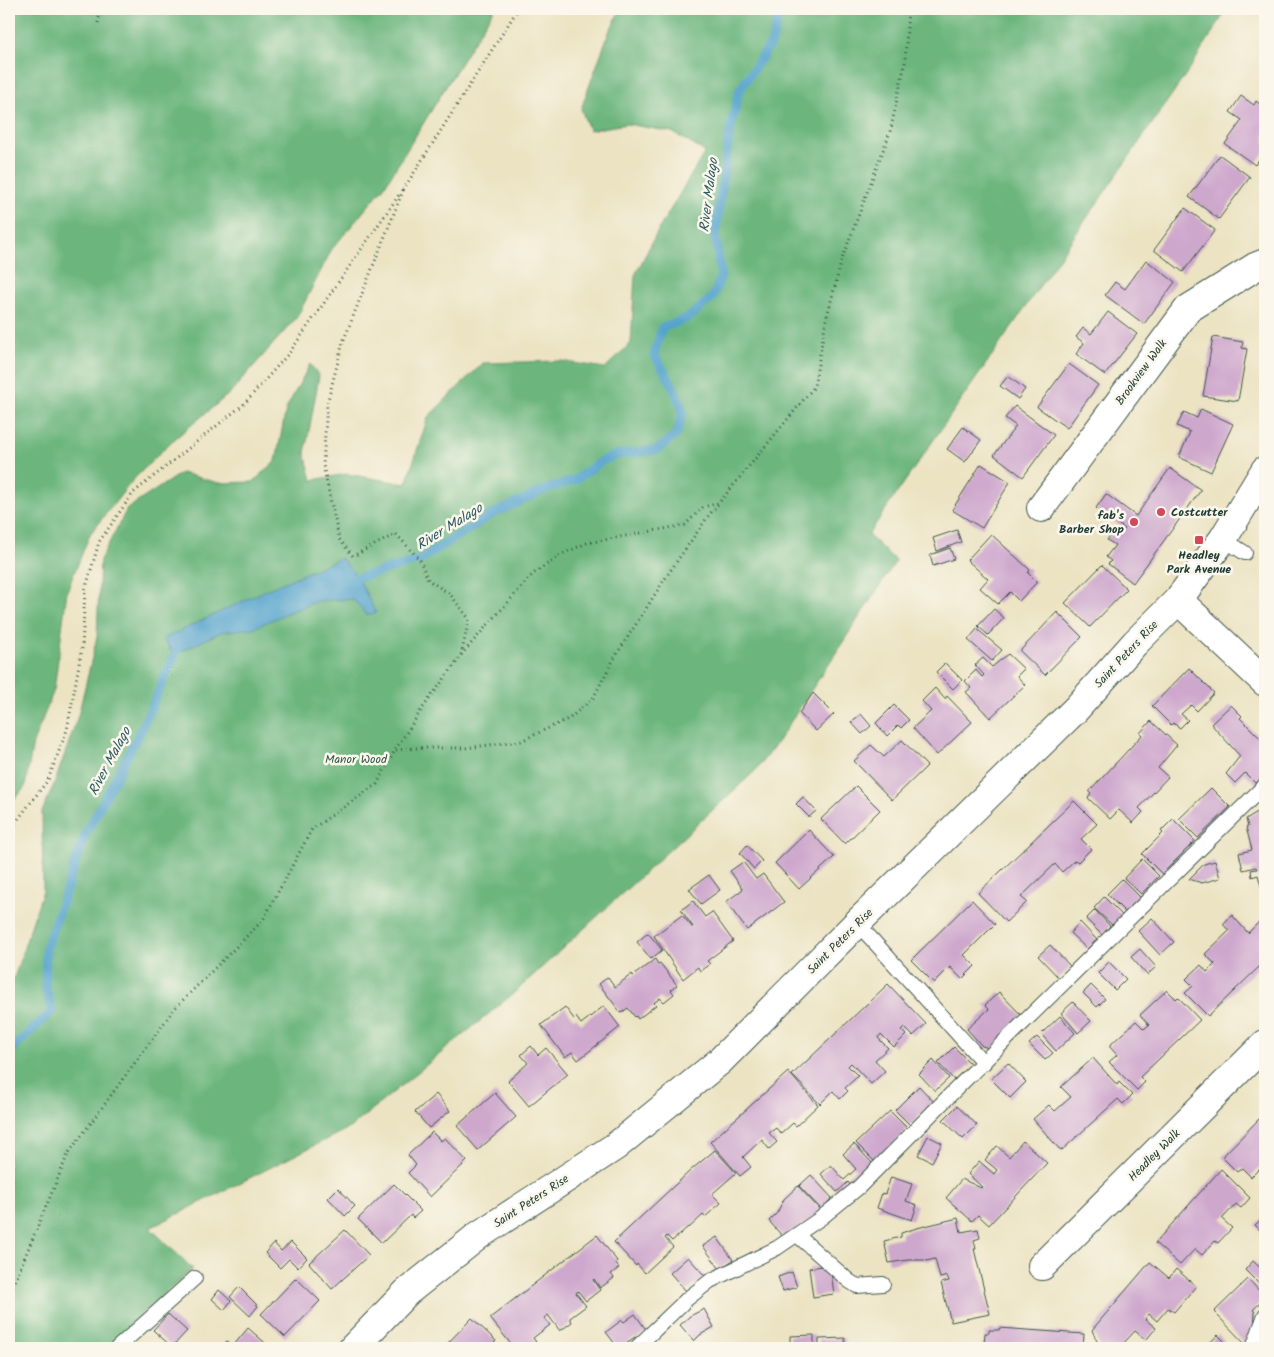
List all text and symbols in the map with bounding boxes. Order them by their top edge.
water label: River Malago [694,155,725,233]
street label: Brookview Walk [1111,335,1172,409]
water label: River Malago [412,497,488,556]
place label: Costcutter [1171,503,1228,522]
place label: fab's Barber Shop [1059,506,1125,539]
marker: Costcutter [1155,506,1167,518]
marker: fab's Barber Shop [1128,516,1140,528]
marker: Headley Park Avenue [1193,534,1205,546]
place label: Headley Park Avenue [1167,546,1231,579]
street label: Saint Peters Rise [1090,616,1163,693]
water label: River Malago [83,722,138,800]
park label: Manor Wood [325,750,388,769]
street label: Saint Peters Rise [803,903,878,979]
street label: Headley Walk [1124,1125,1185,1186]
street label: Saint Peters Rise [490,1169,573,1233]

